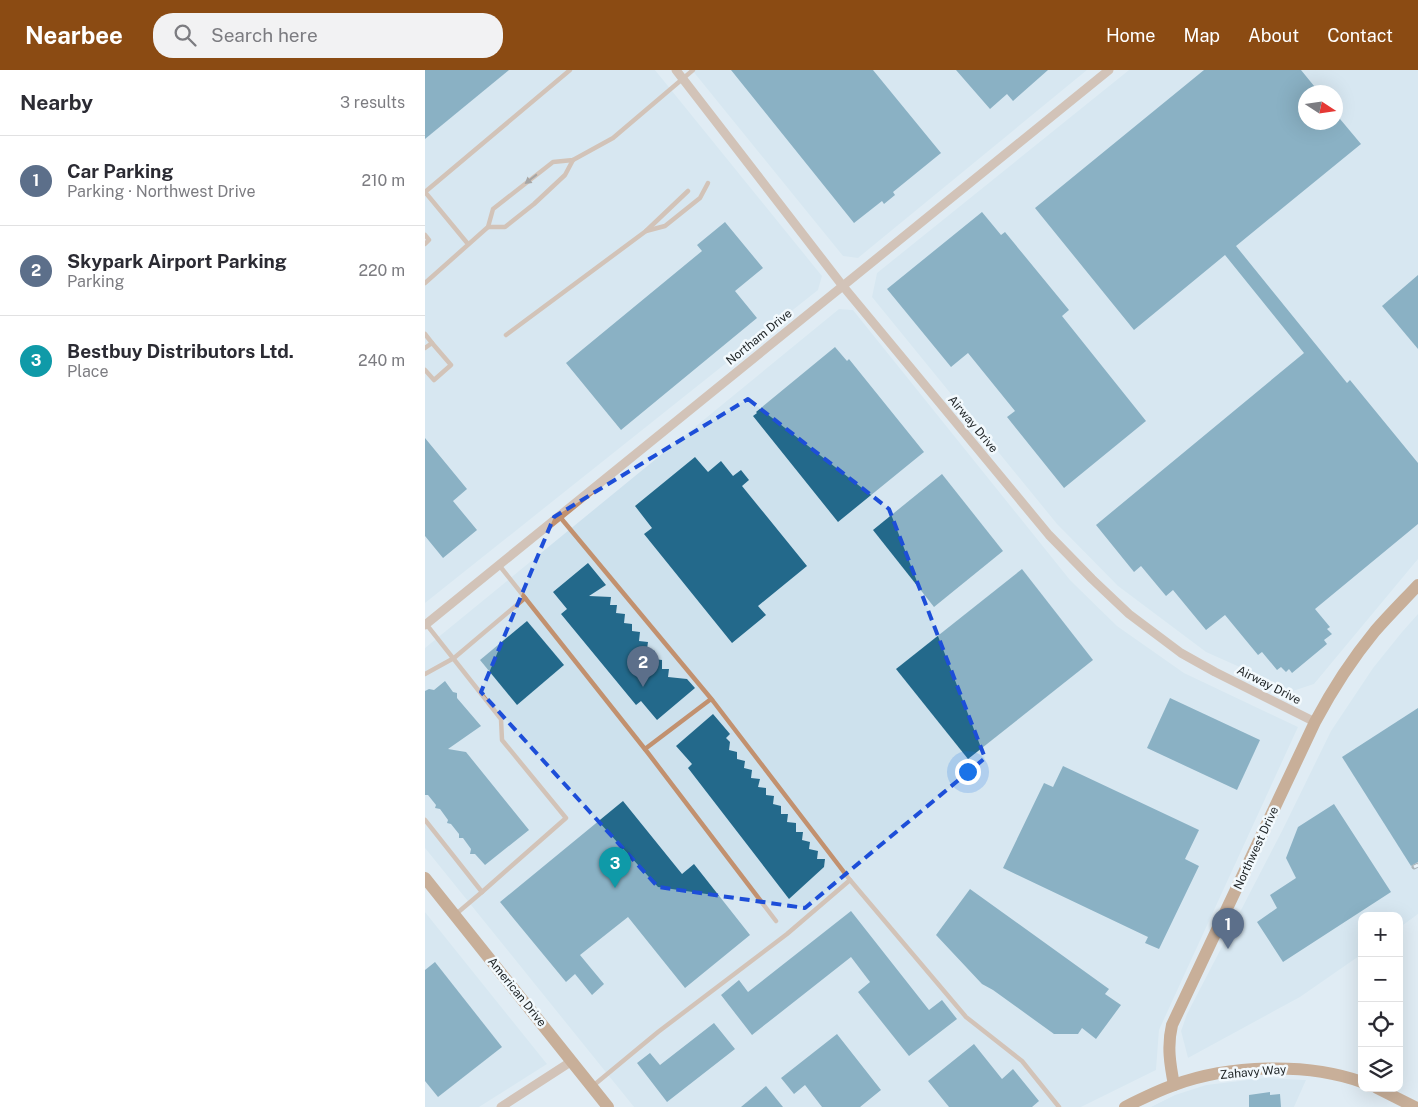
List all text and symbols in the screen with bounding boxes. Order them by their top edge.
search box [153,13,503,58]
text: Nearbee [25,21,123,49]
icon: search [171,21,199,49]
text: Search here [211,24,318,46]
text: Home [1106,25,1156,46]
text: Map [1184,25,1220,46]
text: About [1248,25,1299,46]
text: Contact [1327,25,1393,46]
north arrow [1298,85,1343,130]
text: Nearby [20,90,93,115]
text: 3 results [340,93,405,112]
text: Car Parking [67,160,173,182]
text: 1 [33,171,39,190]
text: 210 m [361,171,405,190]
one-way arrow [524,174,537,185]
text: Parking · Northwest Drive [67,182,256,201]
text: Skypark Airport Parking [67,250,287,272]
text: 2 [31,261,41,280]
text: 220 m [358,261,405,280]
text: Parking [67,272,124,291]
street label: Northam Drive [723,306,795,368]
text: Bestbuy Distributors Ltd. [67,340,294,362]
text: 3 [31,351,41,370]
text: 240 m [358,351,405,370]
text: Place [67,362,109,381]
street label: Airway Drive [945,393,1001,455]
pin: 2 [627,646,659,687]
street label: Airway Drive [1235,663,1304,707]
your location [955,759,981,785]
street label: Northwest Drive [1231,804,1281,892]
pin: 3 [599,847,631,888]
pin: 1 [1212,908,1244,949]
map controls [1358,912,1403,1092]
button: + [1358,912,1403,957]
street label: American Drive [485,955,549,1030]
button: − [1358,957,1403,1002]
button: locate [1358,1002,1403,1047]
button: layers [1358,1047,1403,1092]
street label: Zahavy Way [1219,1062,1287,1082]

